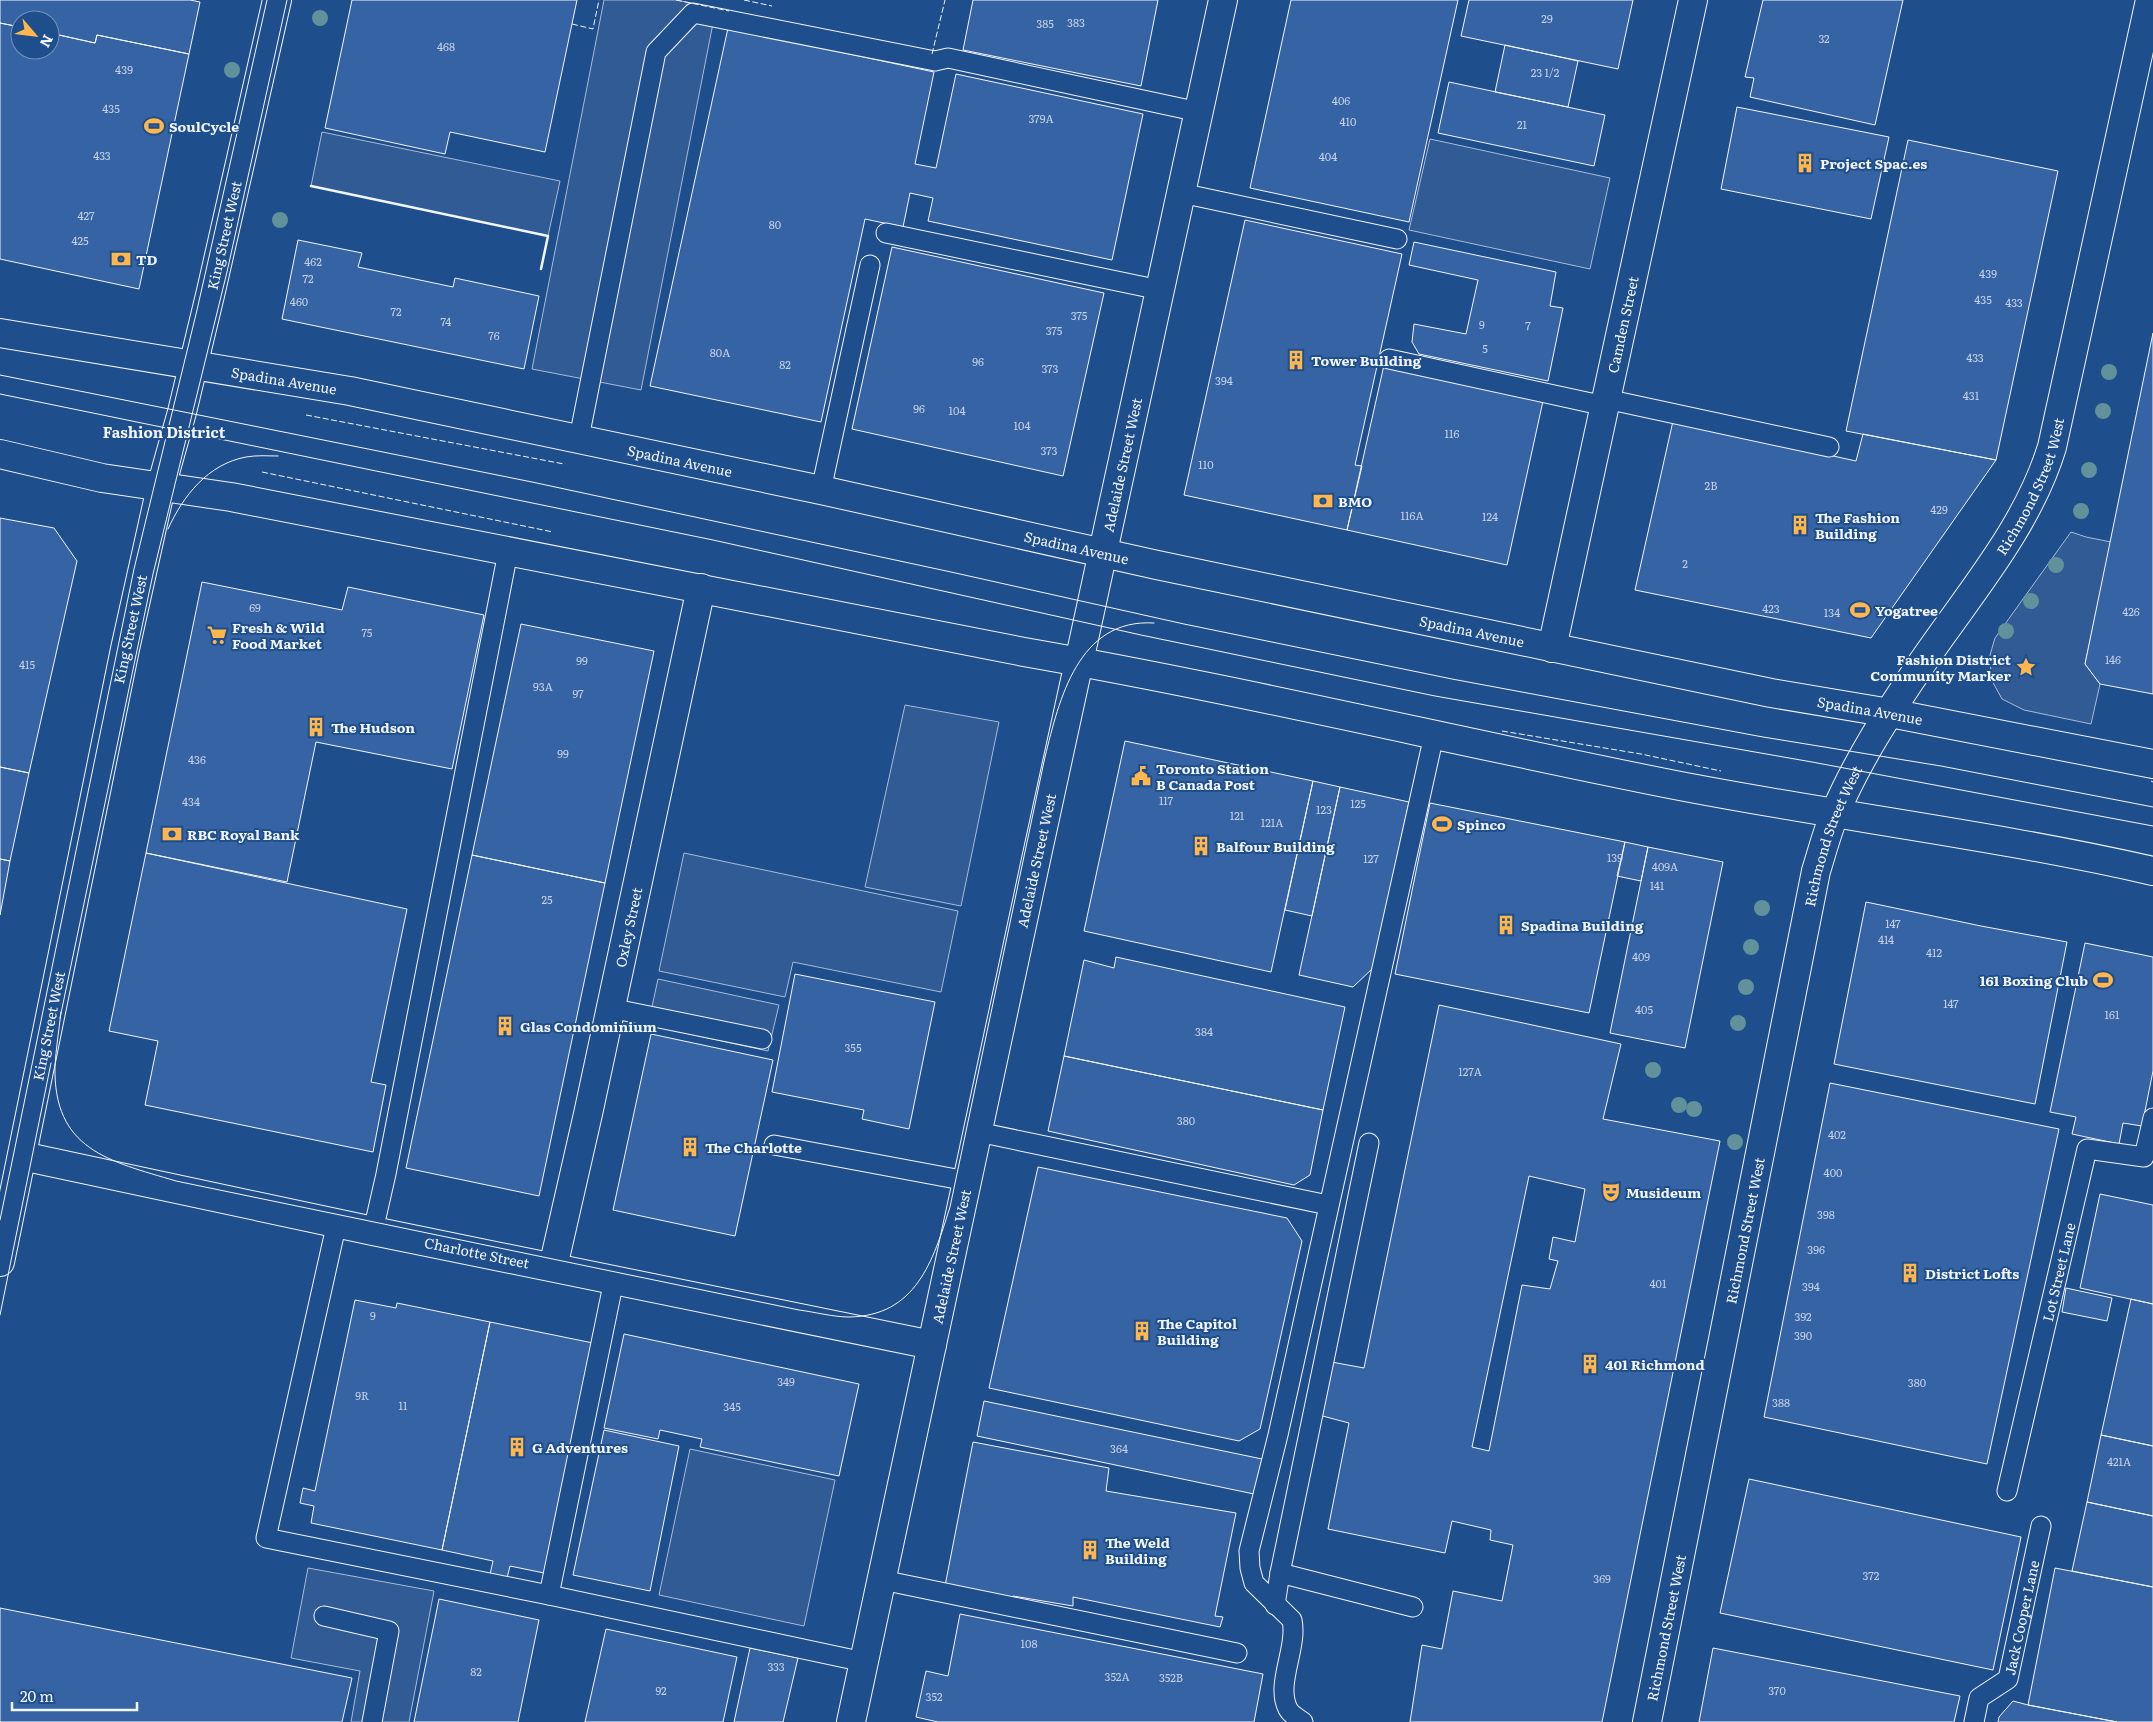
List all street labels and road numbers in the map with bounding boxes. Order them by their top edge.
street label: King Street West [202,179,246,292]
street label: Camden Street [1602,274,1643,375]
street label: Spadina Avenue [230,362,338,399]
street label: Adelaide Street West [1098,395,1146,534]
street label: Richmond Street West [1991,415,2068,559]
street label: Spadina Avenue [626,440,734,481]
street label: Spadina Avenue [1022,526,1131,568]
street label: King Street West [108,572,151,685]
street label: Spadina Avenue [1418,610,1526,651]
street label: Spadina Avenue [1816,691,1924,729]
street label: Richmond Street West [1799,761,1866,908]
street label: Adelaide Street West [1012,791,1060,930]
street label: Oxley Street [610,885,647,969]
street label: King Street West [27,969,69,1082]
street label: Richmond Street West [1720,1155,1769,1306]
street label: Adelaide Street West [927,1187,975,1326]
street label: Lot Street Lane [2037,1220,2079,1323]
street label: Charlotte Street [423,1232,532,1273]
street label: Richmond Street West [1641,1553,1690,1703]
street label: Jack Cooper Lane [1999,1558,2043,1677]

